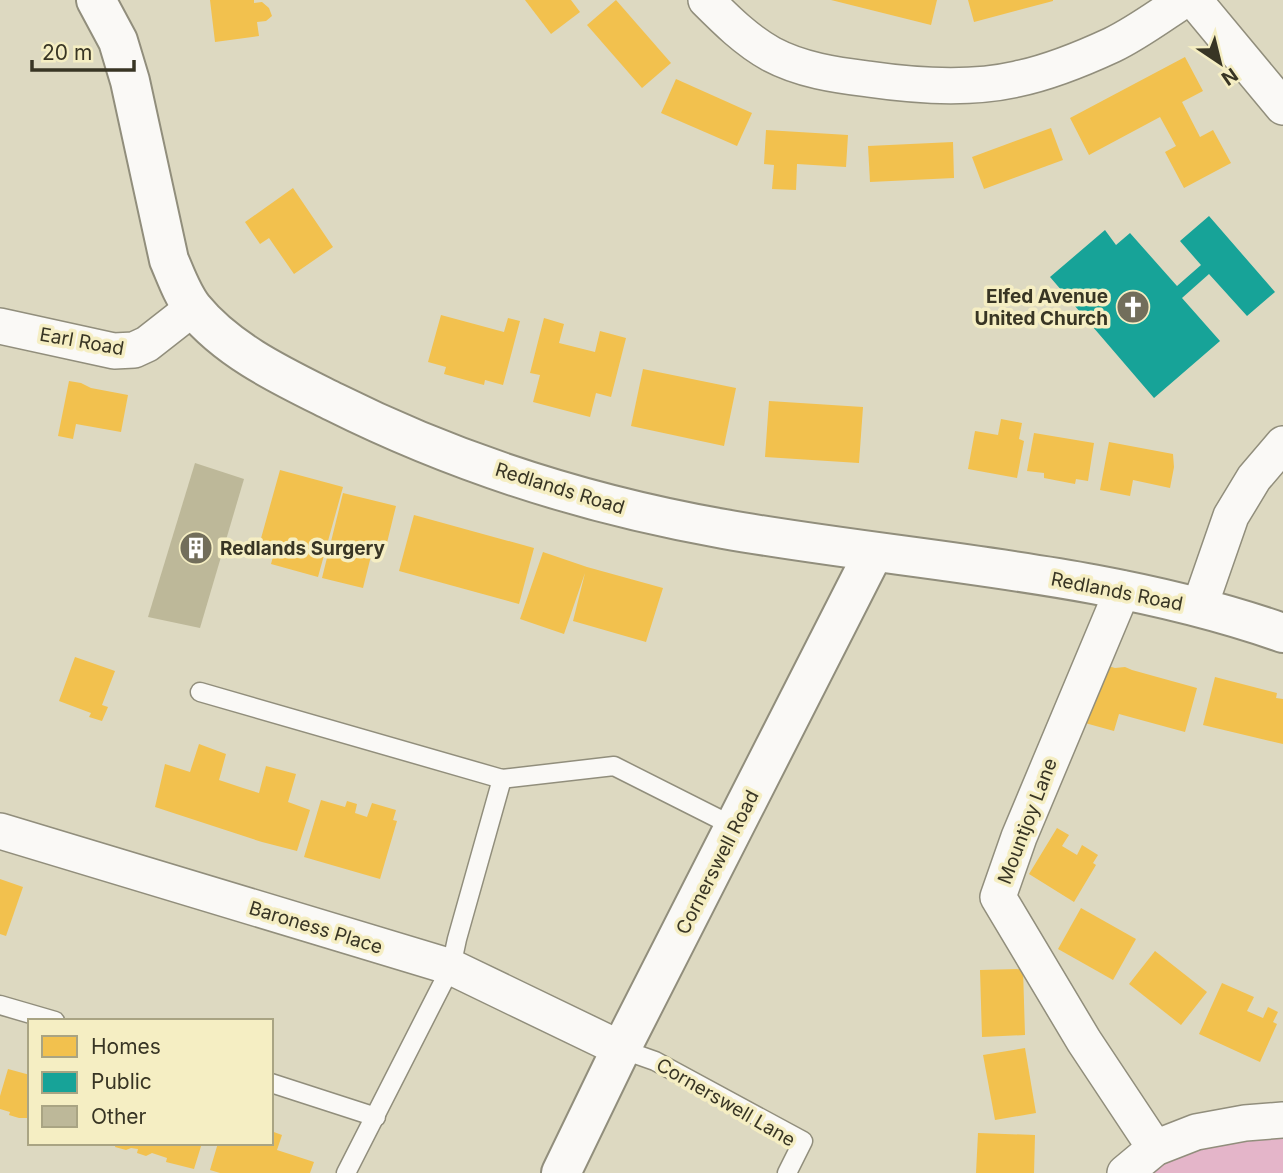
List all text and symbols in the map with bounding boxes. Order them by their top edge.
scale bar [32,28,133,72]
north arrow [1185,28,1255,98]
text: 20 m [42,40,92,65]
text: N [1217,63,1242,90]
place label: Elfed Avenue United Church [975,285,1108,330]
church icon: Elfed Avenue United Church [1114,288,1152,326]
street label: Earl Road [38,323,126,360]
street label: Redlands Road [492,458,627,519]
building icon: Redlands Surgery [177,529,215,567]
place label: Redlands Surgery [220,537,386,560]
street label: Redlands Road [1049,567,1185,616]
street label: Mountjoy Lane [993,755,1062,887]
street label: Cornerswell Road [671,786,764,938]
street label: Baroness Place [246,896,385,959]
legend [28,1019,273,1145]
text: Homes [91,1034,161,1059]
street label: Cornerswell Lane [652,1053,799,1152]
text: Public [91,1069,152,1094]
text: Other [91,1104,147,1129]

